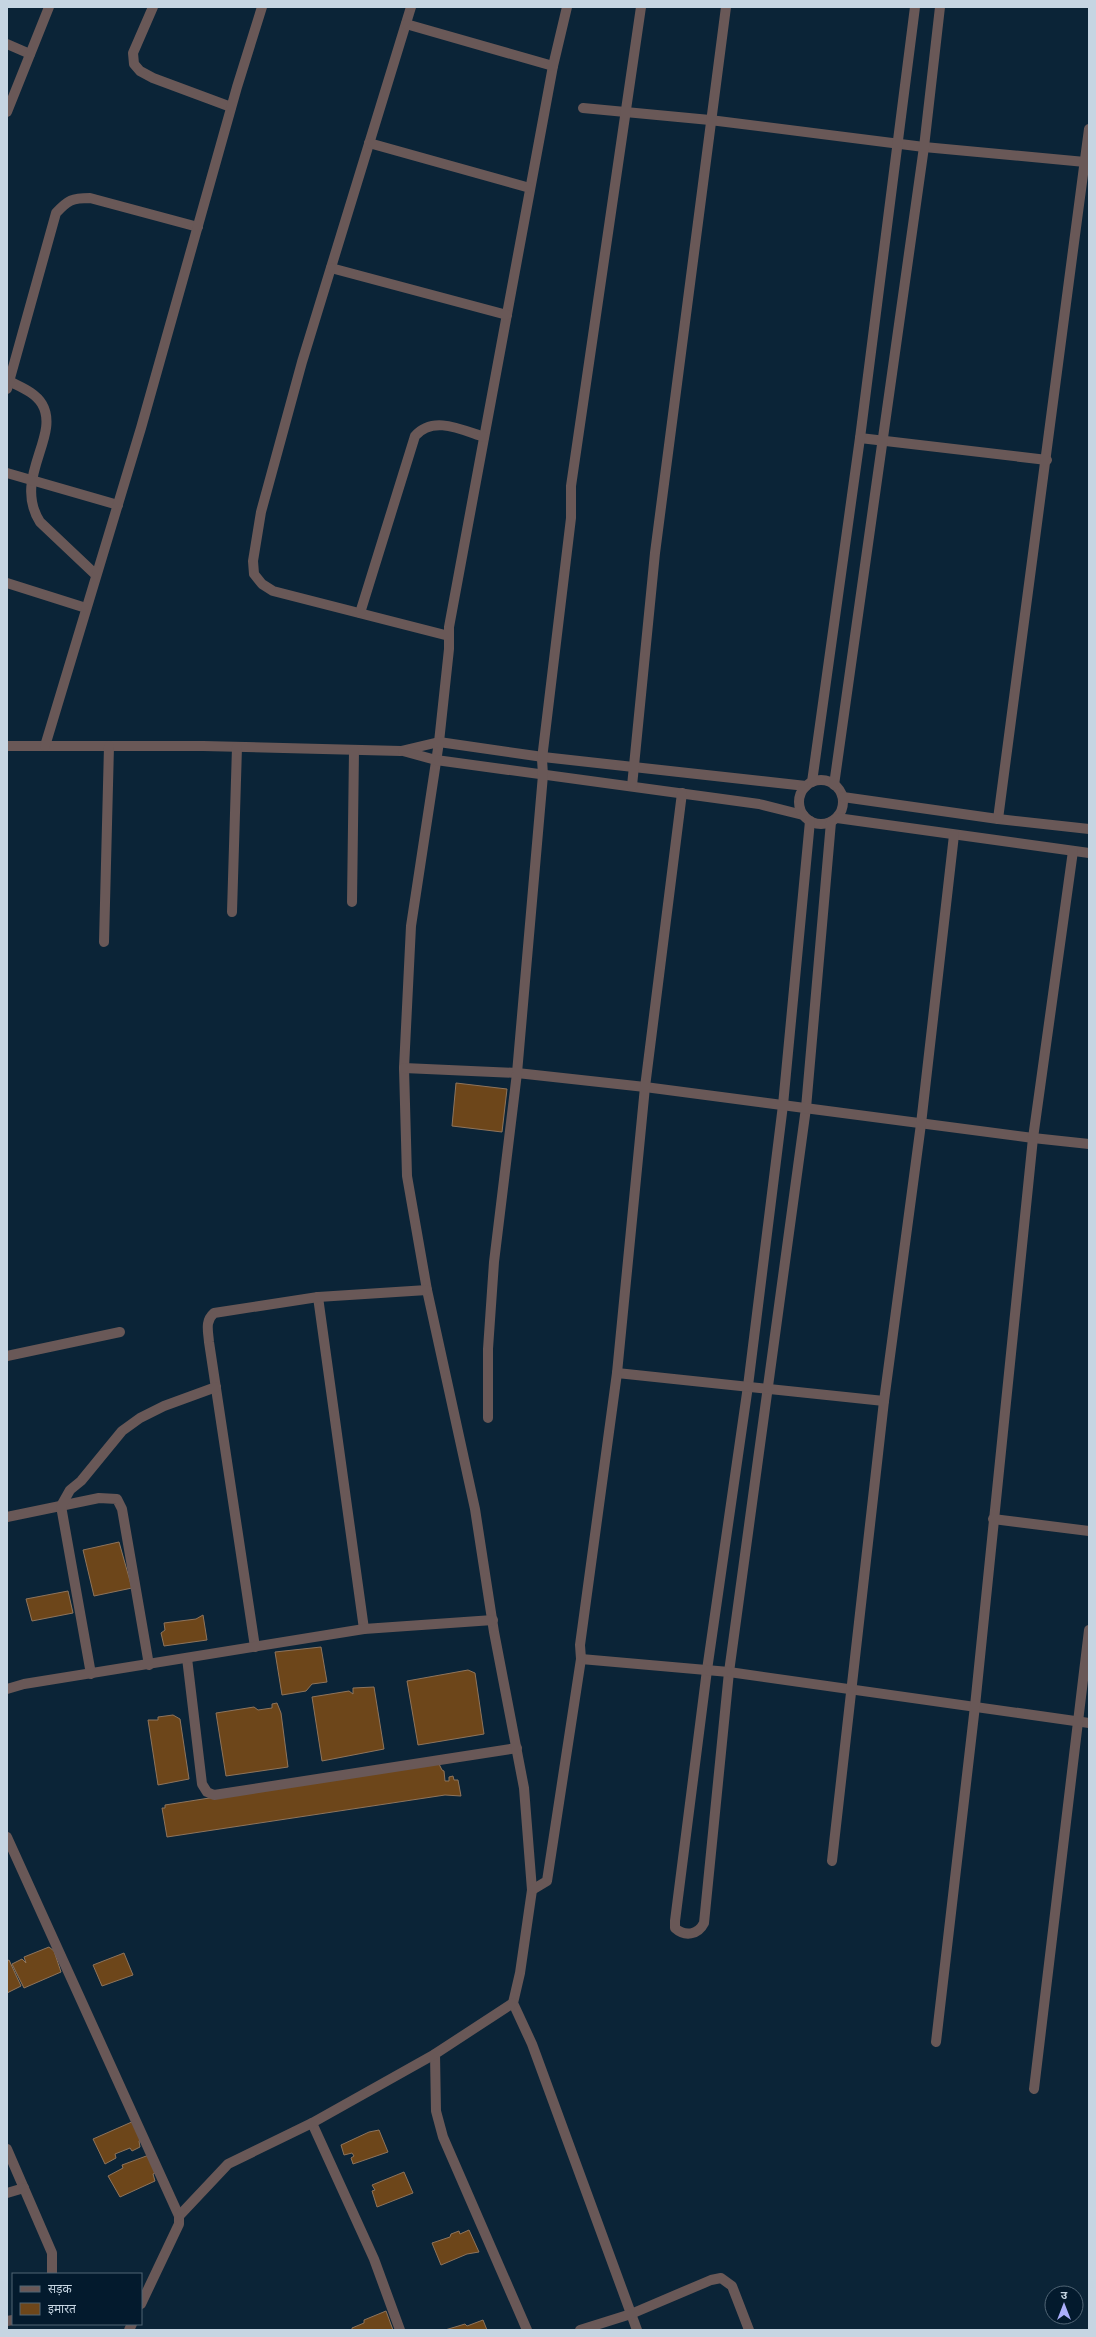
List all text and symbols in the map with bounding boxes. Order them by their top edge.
legend [12,2273,142,2325]
text: सड़क [48,2282,73,2297]
north arrow [1044,2285,1084,2325]
text: उ [1061,2289,1068,2302]
text: इमारत [48,2302,77,2317]

